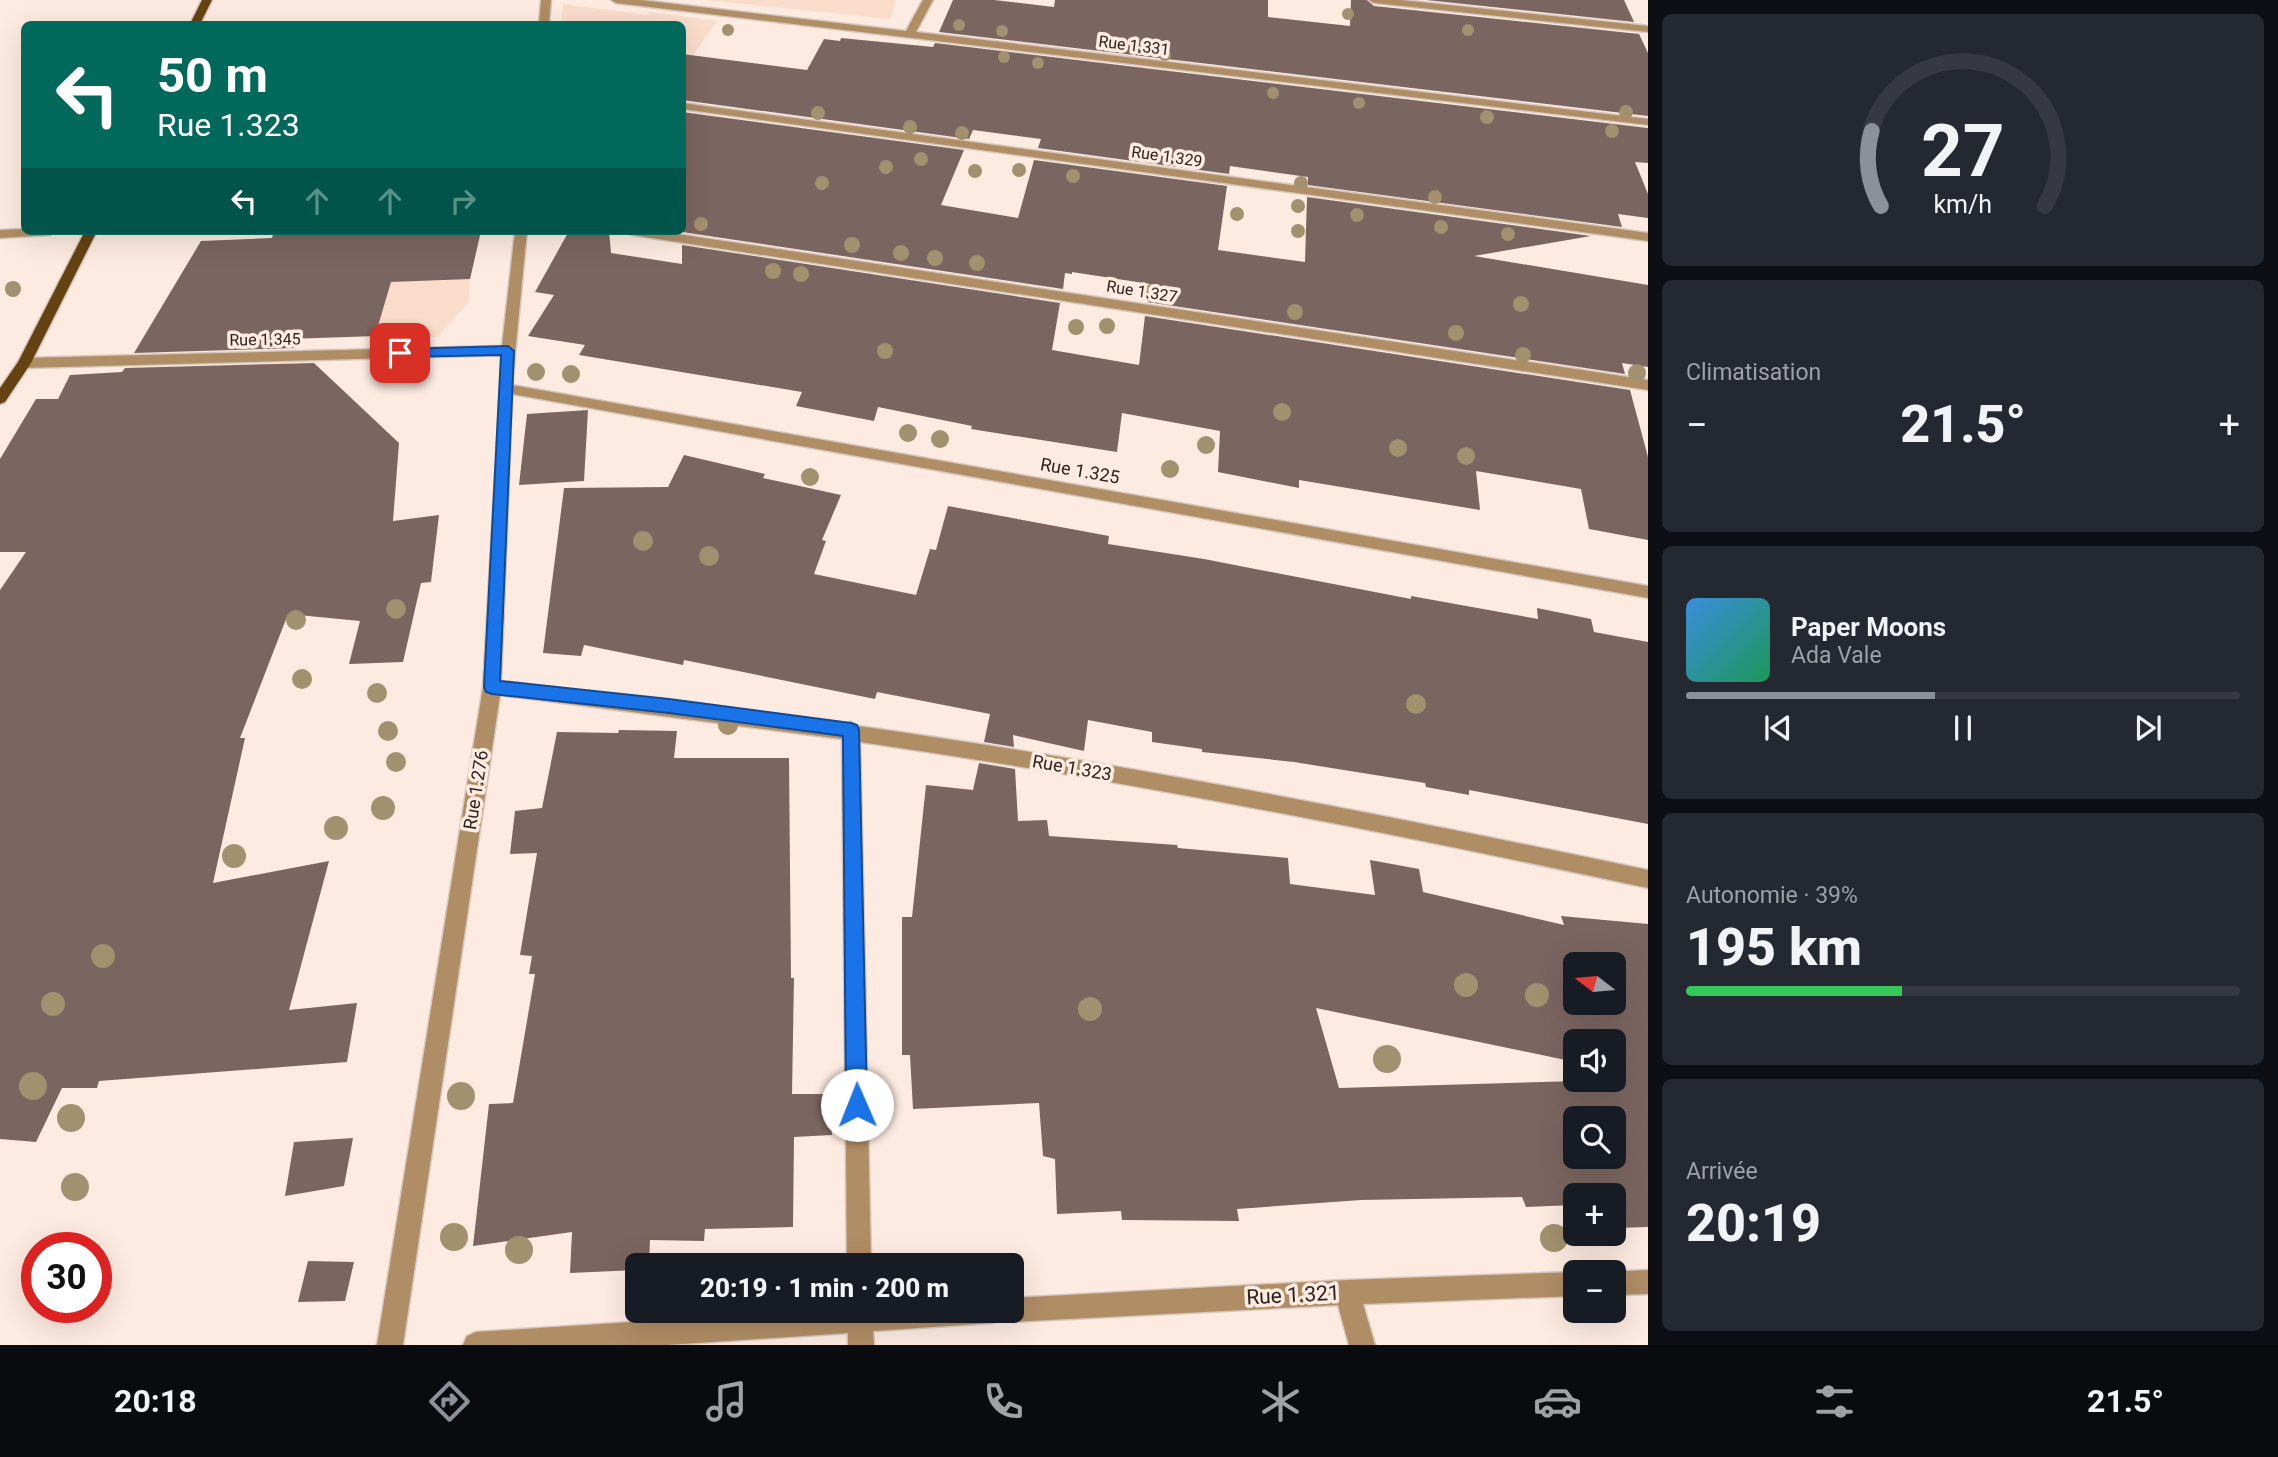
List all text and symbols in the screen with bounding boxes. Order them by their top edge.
street label: Rue 1.331 [1097,32,1170,59]
text: 50 m [157,47,268,104]
icon: left [42,49,133,140]
text: Rue 1.323 [157,106,300,144]
text: 27 [1921,108,2005,194]
street label: Rue 1.329 [1130,142,1204,171]
icon: left [225,182,263,220]
icon: ahead [298,182,336,220]
icon: ahead [371,182,409,220]
icon: right [444,182,482,220]
text: km/h [1934,190,1992,219]
street label: Rue 1.327 [1105,277,1179,306]
pin [370,323,430,383]
street label: Rue 1.345 [229,329,301,350]
icon: arrive [381,334,419,372]
text: Climatisation [1686,359,1821,386]
text: 21.5° [1900,394,2026,455]
text: − [1686,403,1708,447]
text: + [2218,403,2240,447]
street label: Rue 1.325 [1039,453,1121,488]
text: Paper Moons [1791,612,1946,642]
text: Ada Vale [1791,642,1882,669]
icon: previous [1759,709,1797,747]
icon: pause [1944,709,1982,747]
icon: next [2129,709,2167,747]
street label: Rue 1.276 [459,749,492,831]
street label: Rue 1.323 [1031,750,1113,785]
text: Autonomie · 39% [1686,882,1858,909]
text: 195 km [1686,917,1862,978]
north arrow [1563,952,1626,1015]
map controls [1563,952,1626,1323]
button: sound [1563,1029,1626,1092]
position arrow [820,1068,894,1142]
button: search [1563,1106,1626,1169]
text: Arrivée [1686,1158,1758,1185]
button: + [1563,1183,1626,1246]
text: 20:19 [1686,1193,1821,1254]
speed limit sign: 30 [21,1232,112,1323]
button: − [1563,1260,1626,1323]
text: 20:19 · 1 min · 200 m [700,1273,949,1303]
street label: Rue 1.321 [1246,1281,1340,1309]
icon: directions [425,1377,474,1426]
icon: music [702,1377,751,1426]
icon: phone [979,1377,1028,1426]
icon: climate [1256,1377,1305,1426]
icon: car [1533,1377,1582,1426]
icon: filters [1810,1377,1859,1426]
text: 20:18 [114,1382,196,1420]
text: 21.5° [2087,1382,2164,1420]

